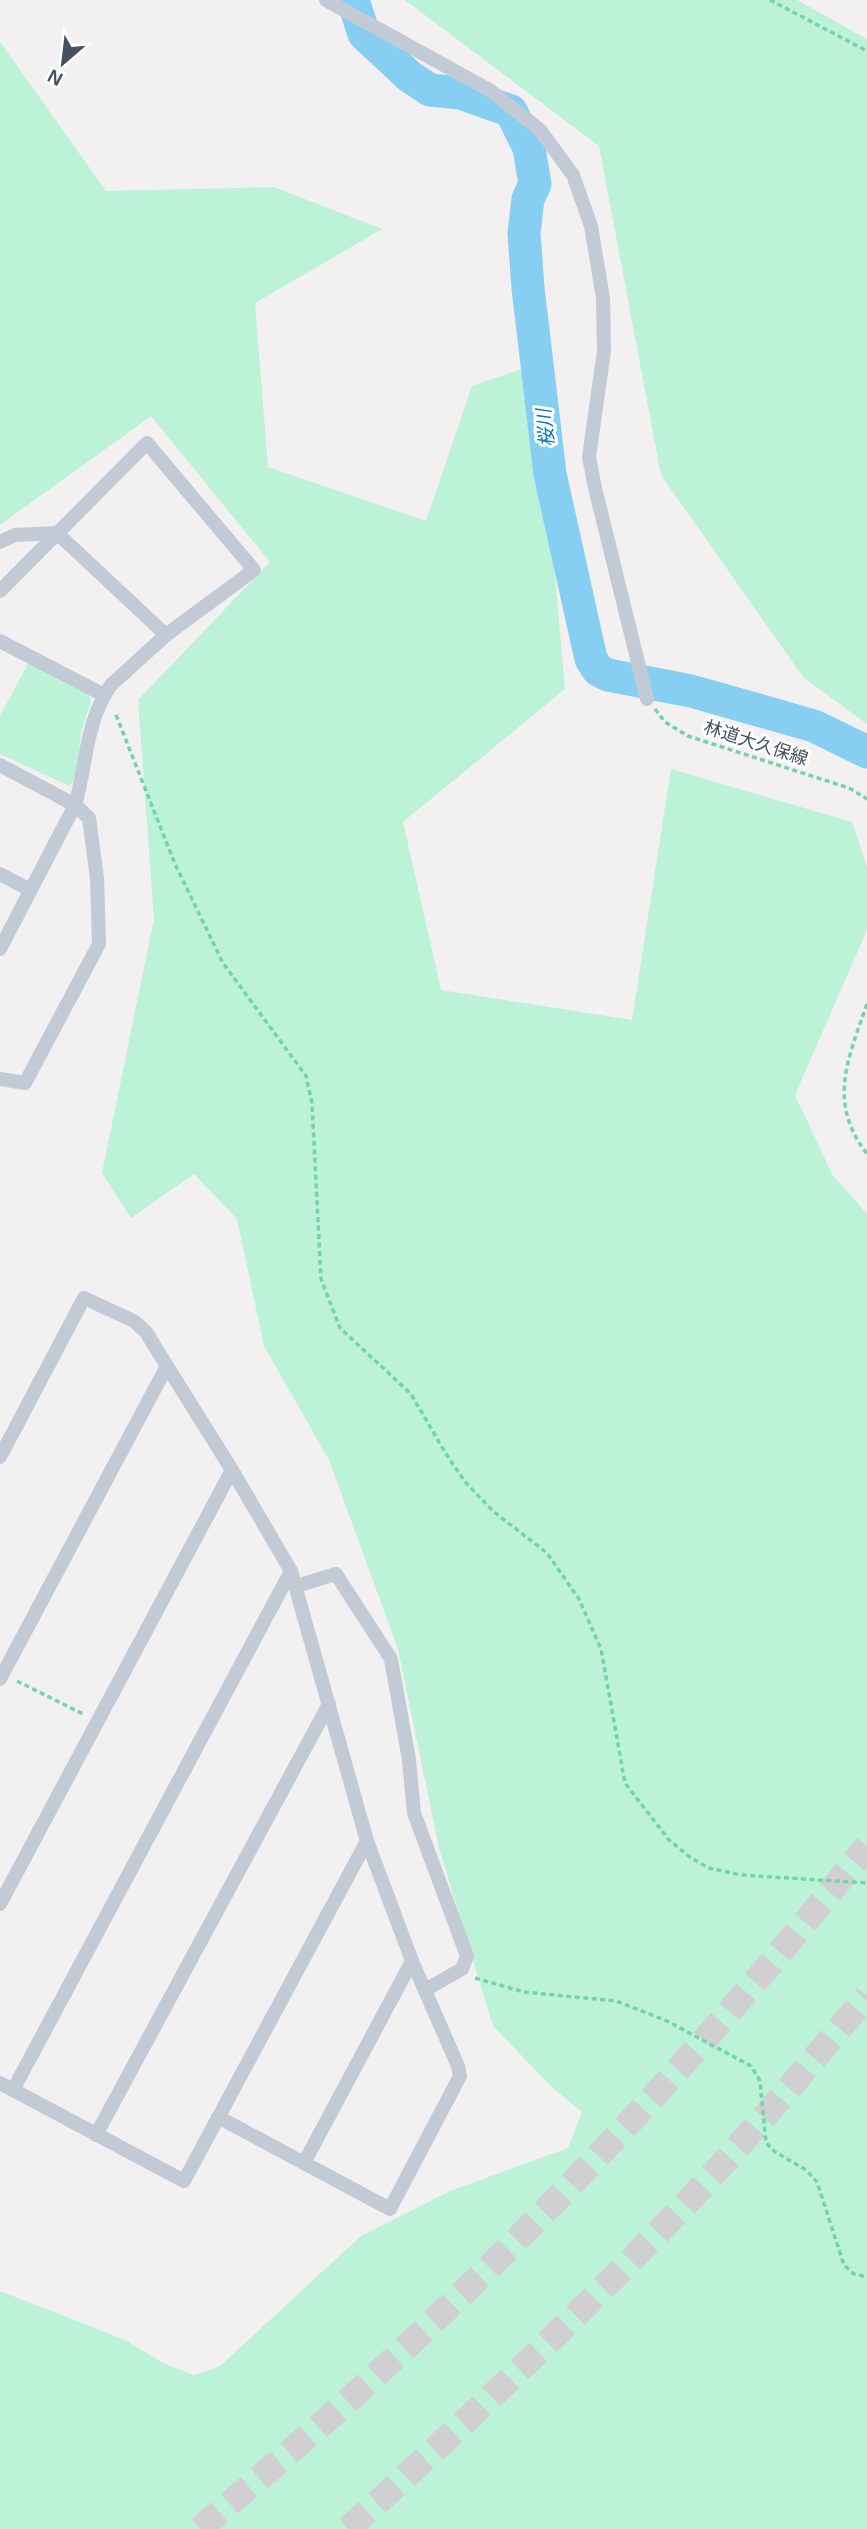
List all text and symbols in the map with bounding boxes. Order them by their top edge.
north arrow [28,28,98,98]
text: N [44,65,66,90]
water label: 桜川 [533,406,558,448]
street label: 林道大久保線 [702,717,810,769]

